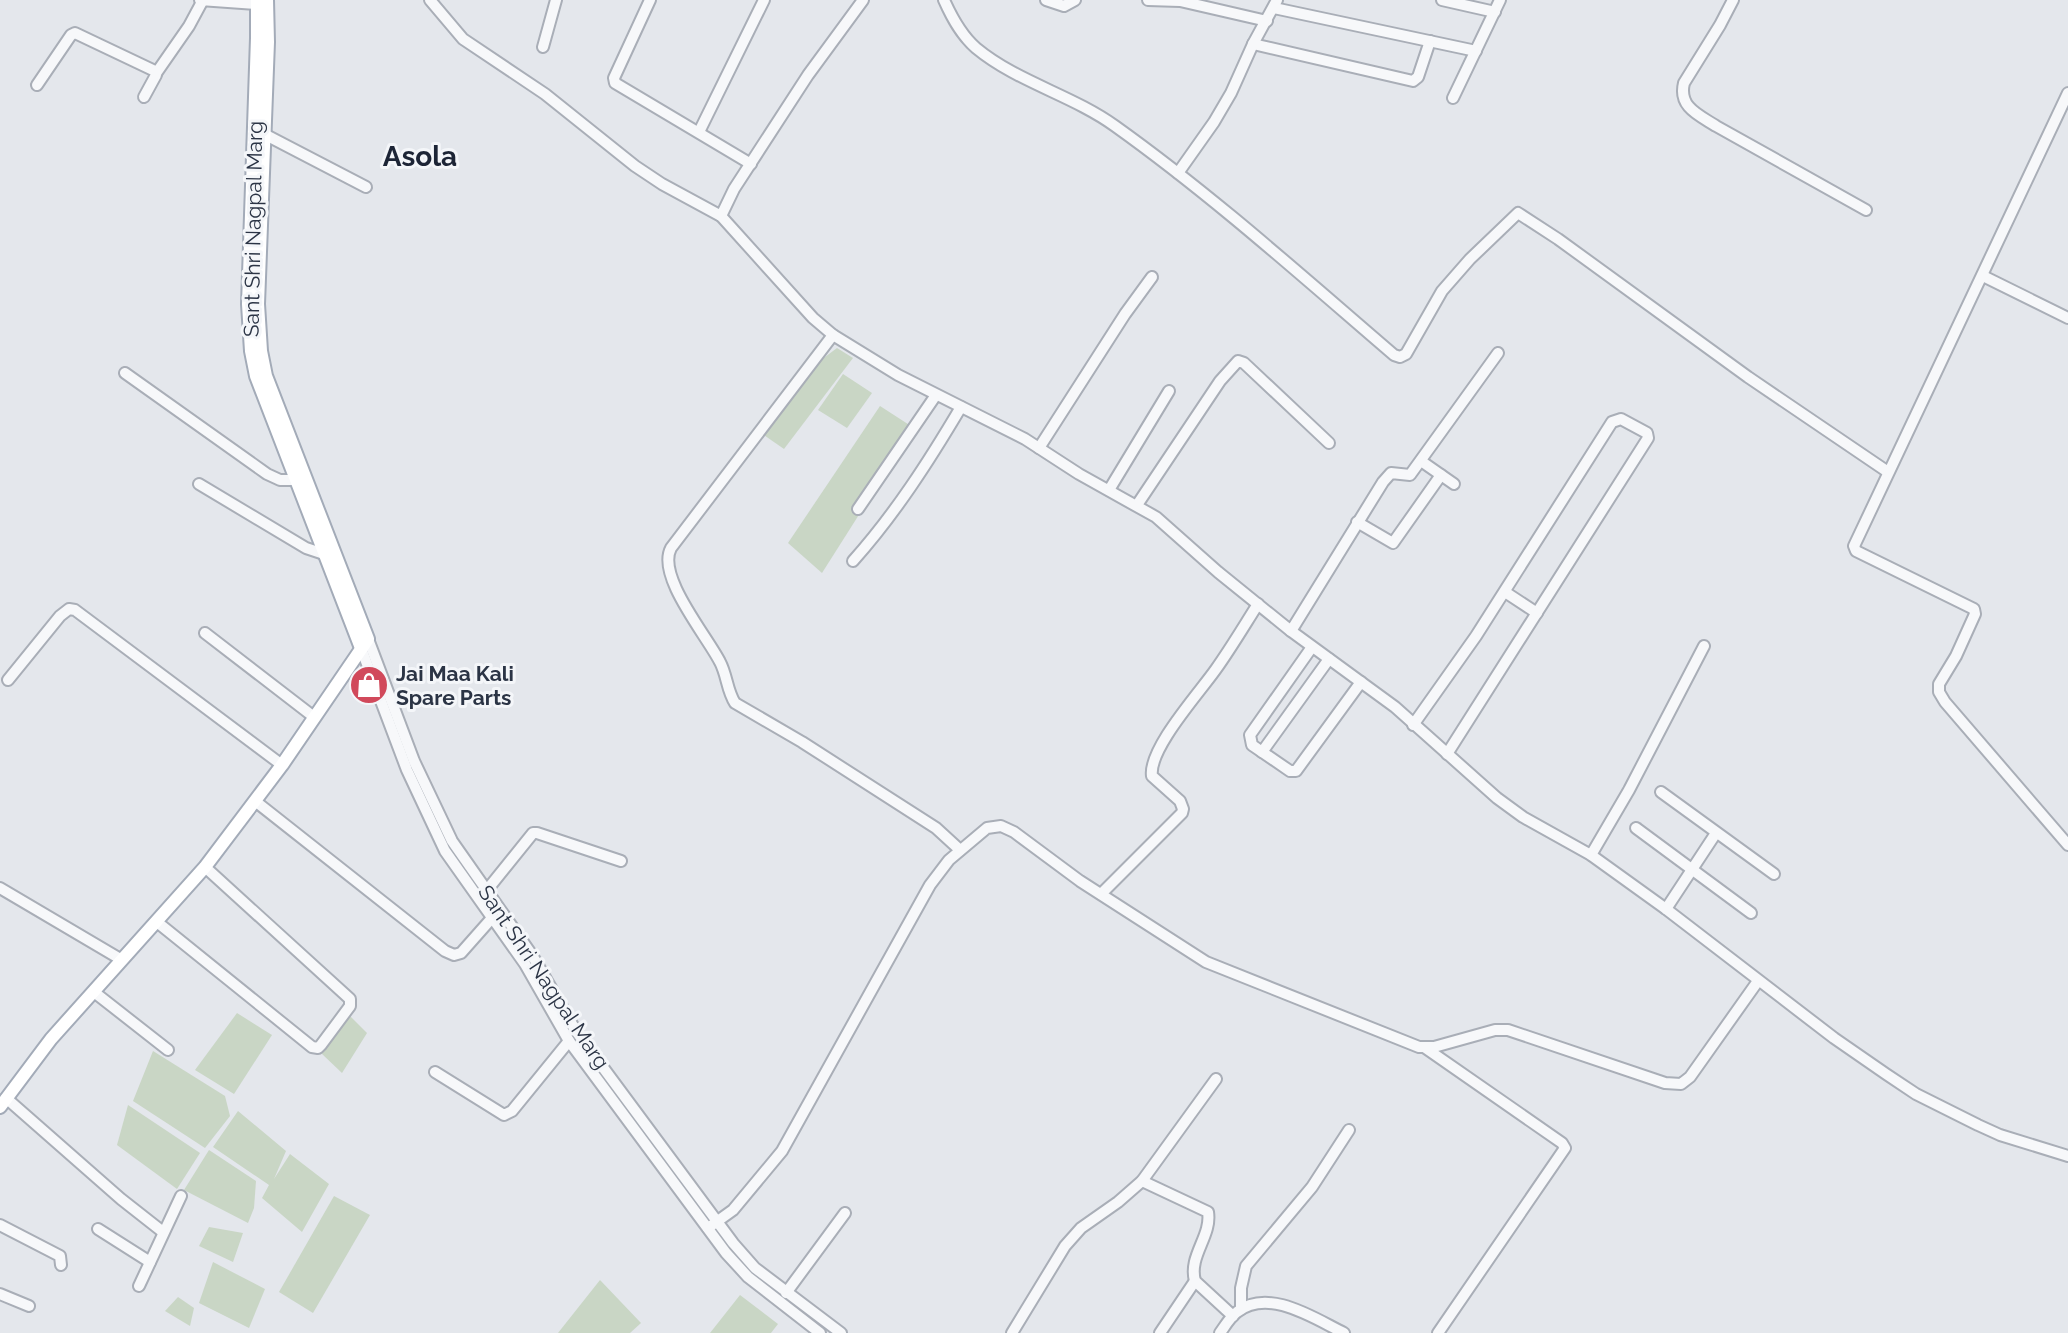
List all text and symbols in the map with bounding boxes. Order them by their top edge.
street label: Sant Shri Nagpal Marg [239,121,267,337]
district label: Asola [383,140,457,173]
place label: Jai Maa Kali Spare Parts [396,661,514,710]
shop icon: Jai Maa Kali Spare Parts [348,664,390,706]
street label: Sant Shri Nagpal Marg [473,880,615,1074]

